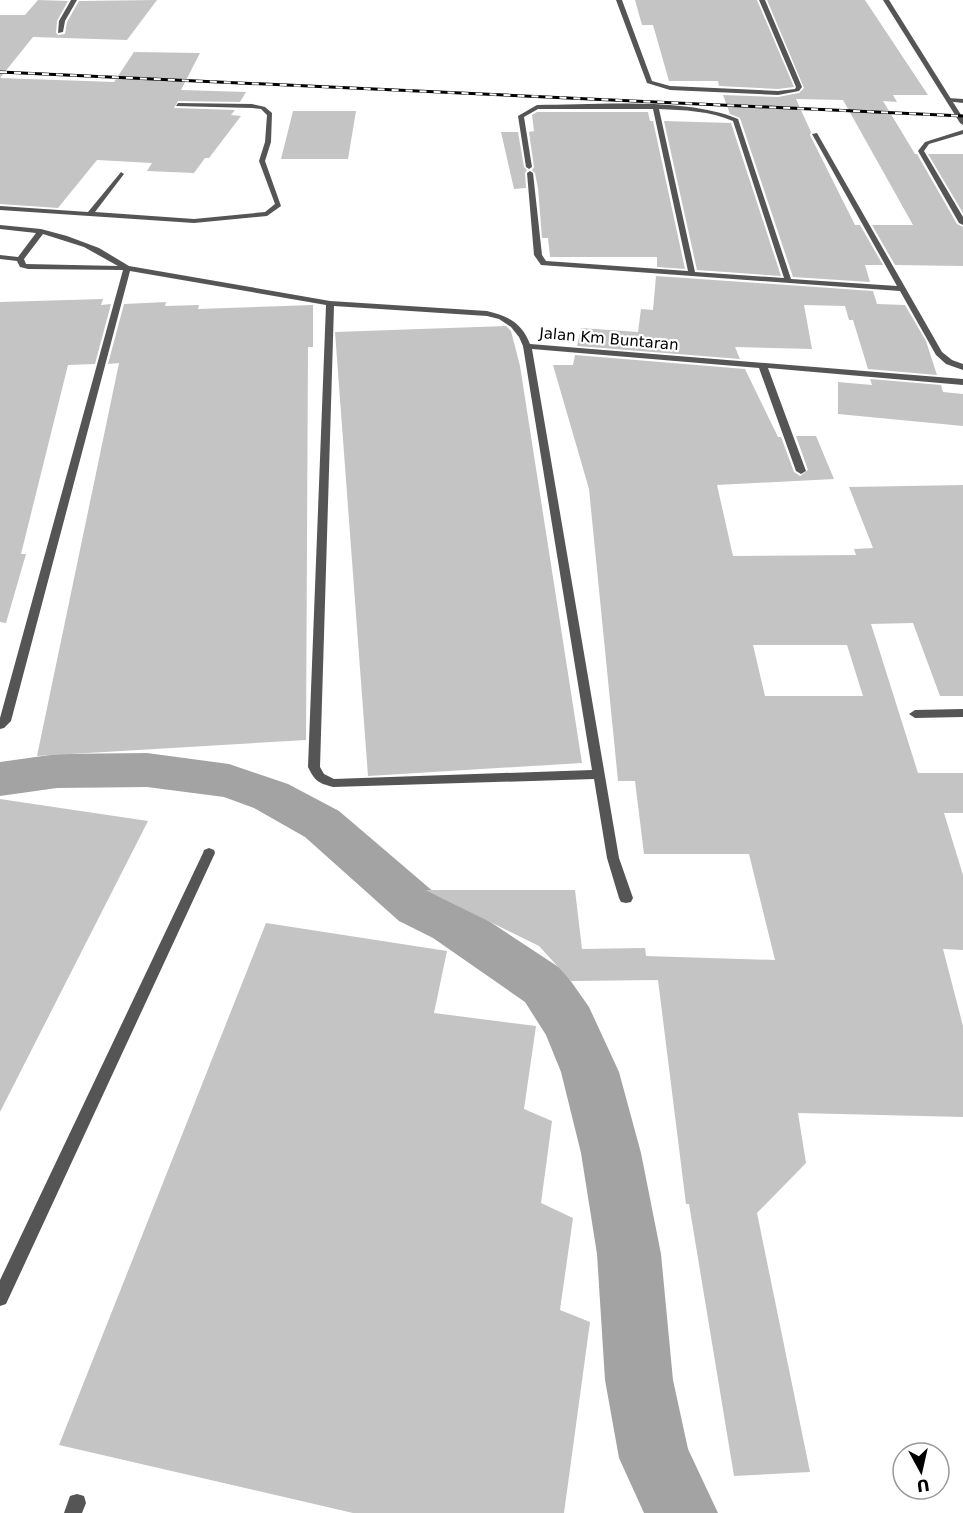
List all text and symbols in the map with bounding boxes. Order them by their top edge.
street label: Jalan Km Buntaran [538,324,679,354]
north arrow [891,1441,951,1501]
text: U [915,1475,931,1496]

